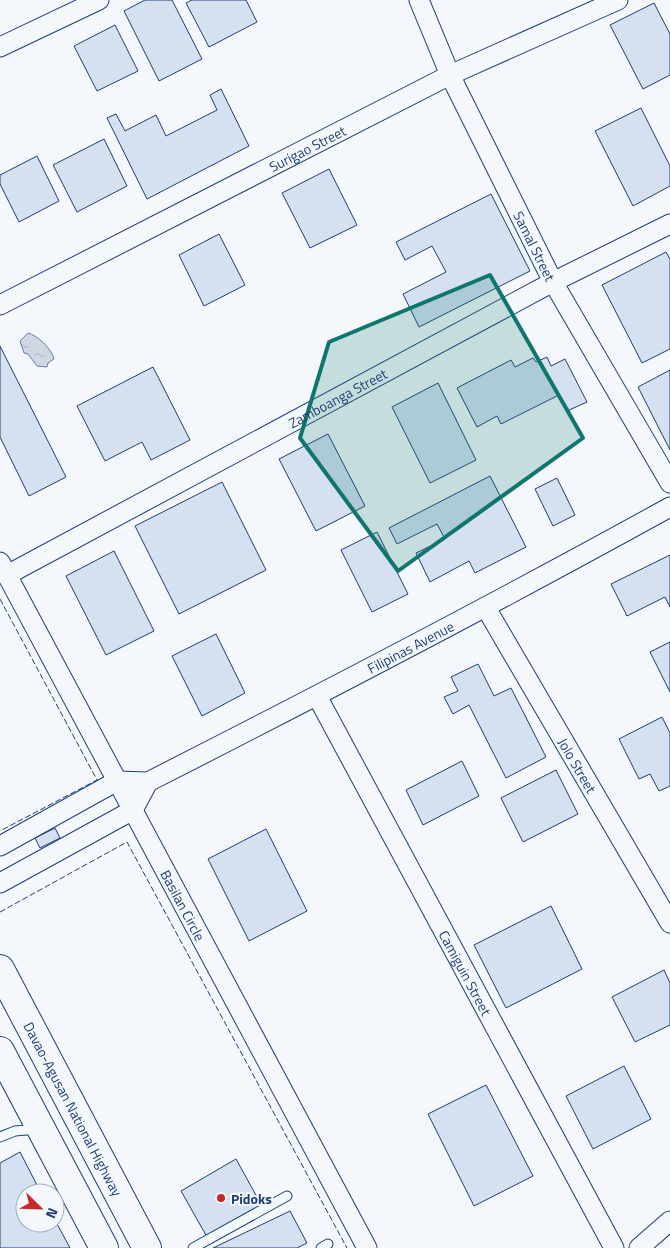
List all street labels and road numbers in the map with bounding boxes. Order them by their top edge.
street label: Surigao Street [265,120,349,176]
street label: Samal Street [509,207,561,285]
street label: Zamboanga Street [284,363,390,433]
street label: Filipinas Avenue [363,615,457,678]
street label: Jolo Street [553,733,602,797]
street label: Basilan Circle [156,866,211,944]
street label: Camiguin Street [434,926,497,1019]
street label: Davao-Agusan National Highway [19,1018,128,1200]

